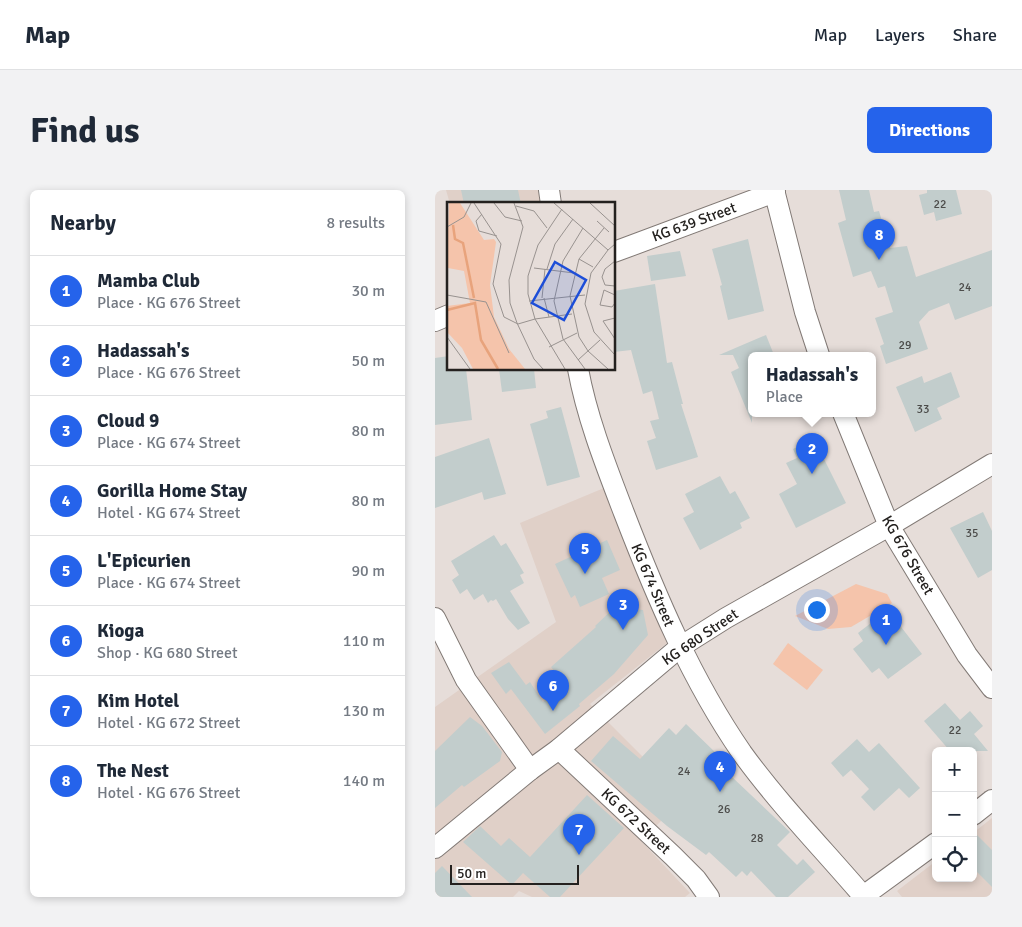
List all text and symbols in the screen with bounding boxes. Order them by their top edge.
text: Map [25,20,70,50]
text: Map [814,24,847,46]
text: Layers [875,24,925,46]
text: Share [953,24,997,46]
button: Directions [867,107,992,153]
text: Find us [30,109,140,152]
house number: 22 [934,197,946,212]
street label: KG 639 Street [649,198,739,246]
inset map [447,202,615,370]
text: Nearby [50,210,116,236]
text: 8 results [326,213,385,233]
pin: 8 [863,219,895,260]
text: Mamba Club [97,269,200,293]
house number: 24 [959,280,972,295]
text: 1 [62,281,70,301]
text: 30 m [351,281,385,301]
text: Place · KG 676 Street [97,293,241,313]
house number: 29 [899,338,911,353]
text: Hadassah's [97,339,189,363]
text: 2 [62,351,70,371]
text: 50 m [351,351,385,371]
popup [748,352,876,417]
text: Place · KG 676 Street [97,363,241,383]
text: Hadassah's [766,363,858,387]
text: Place [766,387,803,407]
house number: 33 [917,402,929,417]
text: Cloud 9 [97,409,159,433]
text: 3 [62,421,70,441]
text: 80 m [351,421,385,441]
text: Place · KG 674 Street [97,433,241,453]
pin: 2 [796,433,828,474]
text: Gorilla Home Stay [97,479,247,503]
text: 4 [62,491,70,511]
text: 80 m [351,491,385,511]
text: Hotel · KG 674 Street [97,503,240,523]
street label: KG 676 Street [878,512,938,598]
house number: 35 [966,526,978,541]
pin: 5 [569,533,601,574]
street label: KG 674 Street [627,541,679,629]
text: L'Epicurien [97,549,191,573]
text: 5 [62,561,70,581]
text: 90 m [351,561,385,581]
text: Place · KG 674 Street [97,573,241,593]
pin: 3 [607,589,639,630]
your location [804,597,830,623]
pin: 1 [870,604,902,645]
street label: KG 680 Street [658,605,742,669]
text: Kioga [97,619,144,643]
text: 6 [62,631,70,651]
text: 110 m [343,631,385,651]
text: Shop · KG 680 Street [97,643,238,663]
pin: 6 [537,670,569,711]
text: Kim Hotel [97,689,179,713]
text: 7 [62,701,70,721]
text: 130 m [343,701,385,721]
text: Hotel · KG 672 Street [97,713,240,733]
house number: 22 [949,723,961,738]
map controls [932,747,977,882]
button: + [932,747,977,792]
pin: 4 [704,751,736,792]
text: The Nest [97,759,169,783]
house number: 24 [678,764,691,779]
text: 8 [62,771,70,791]
text: 140 m [343,771,385,791]
text: Hotel · KG 676 Street [97,783,240,803]
street label: KG 672 Street [598,784,674,858]
button: − [932,792,977,837]
house number: 26 [718,802,730,817]
pin: 7 [563,814,595,855]
house number: 28 [751,831,763,846]
button: locate [932,837,977,882]
scale bar [450,862,579,885]
text: 50 m [457,865,486,882]

